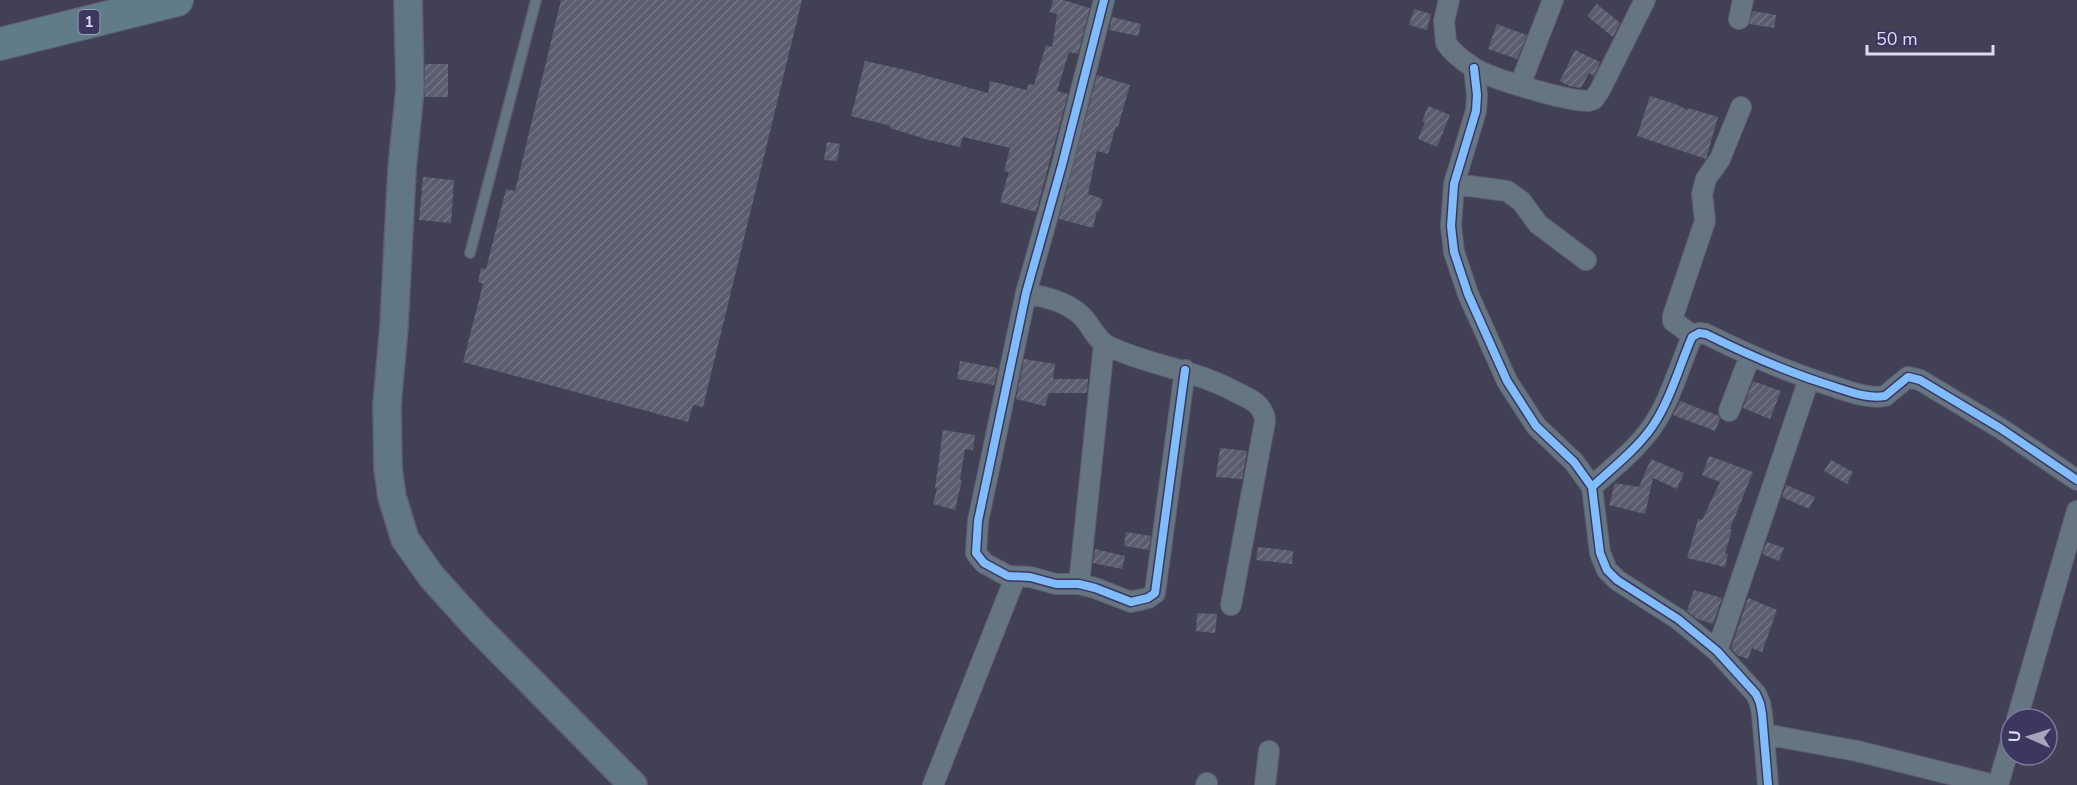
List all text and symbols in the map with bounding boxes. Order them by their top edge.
road number: 1 [78,10,100,34]
scale bar [1867,18,1993,56]
text: 50 m [1876,27,1918,51]
north arrow [1999,707,2059,767]
text: U [2004,730,2026,743]

